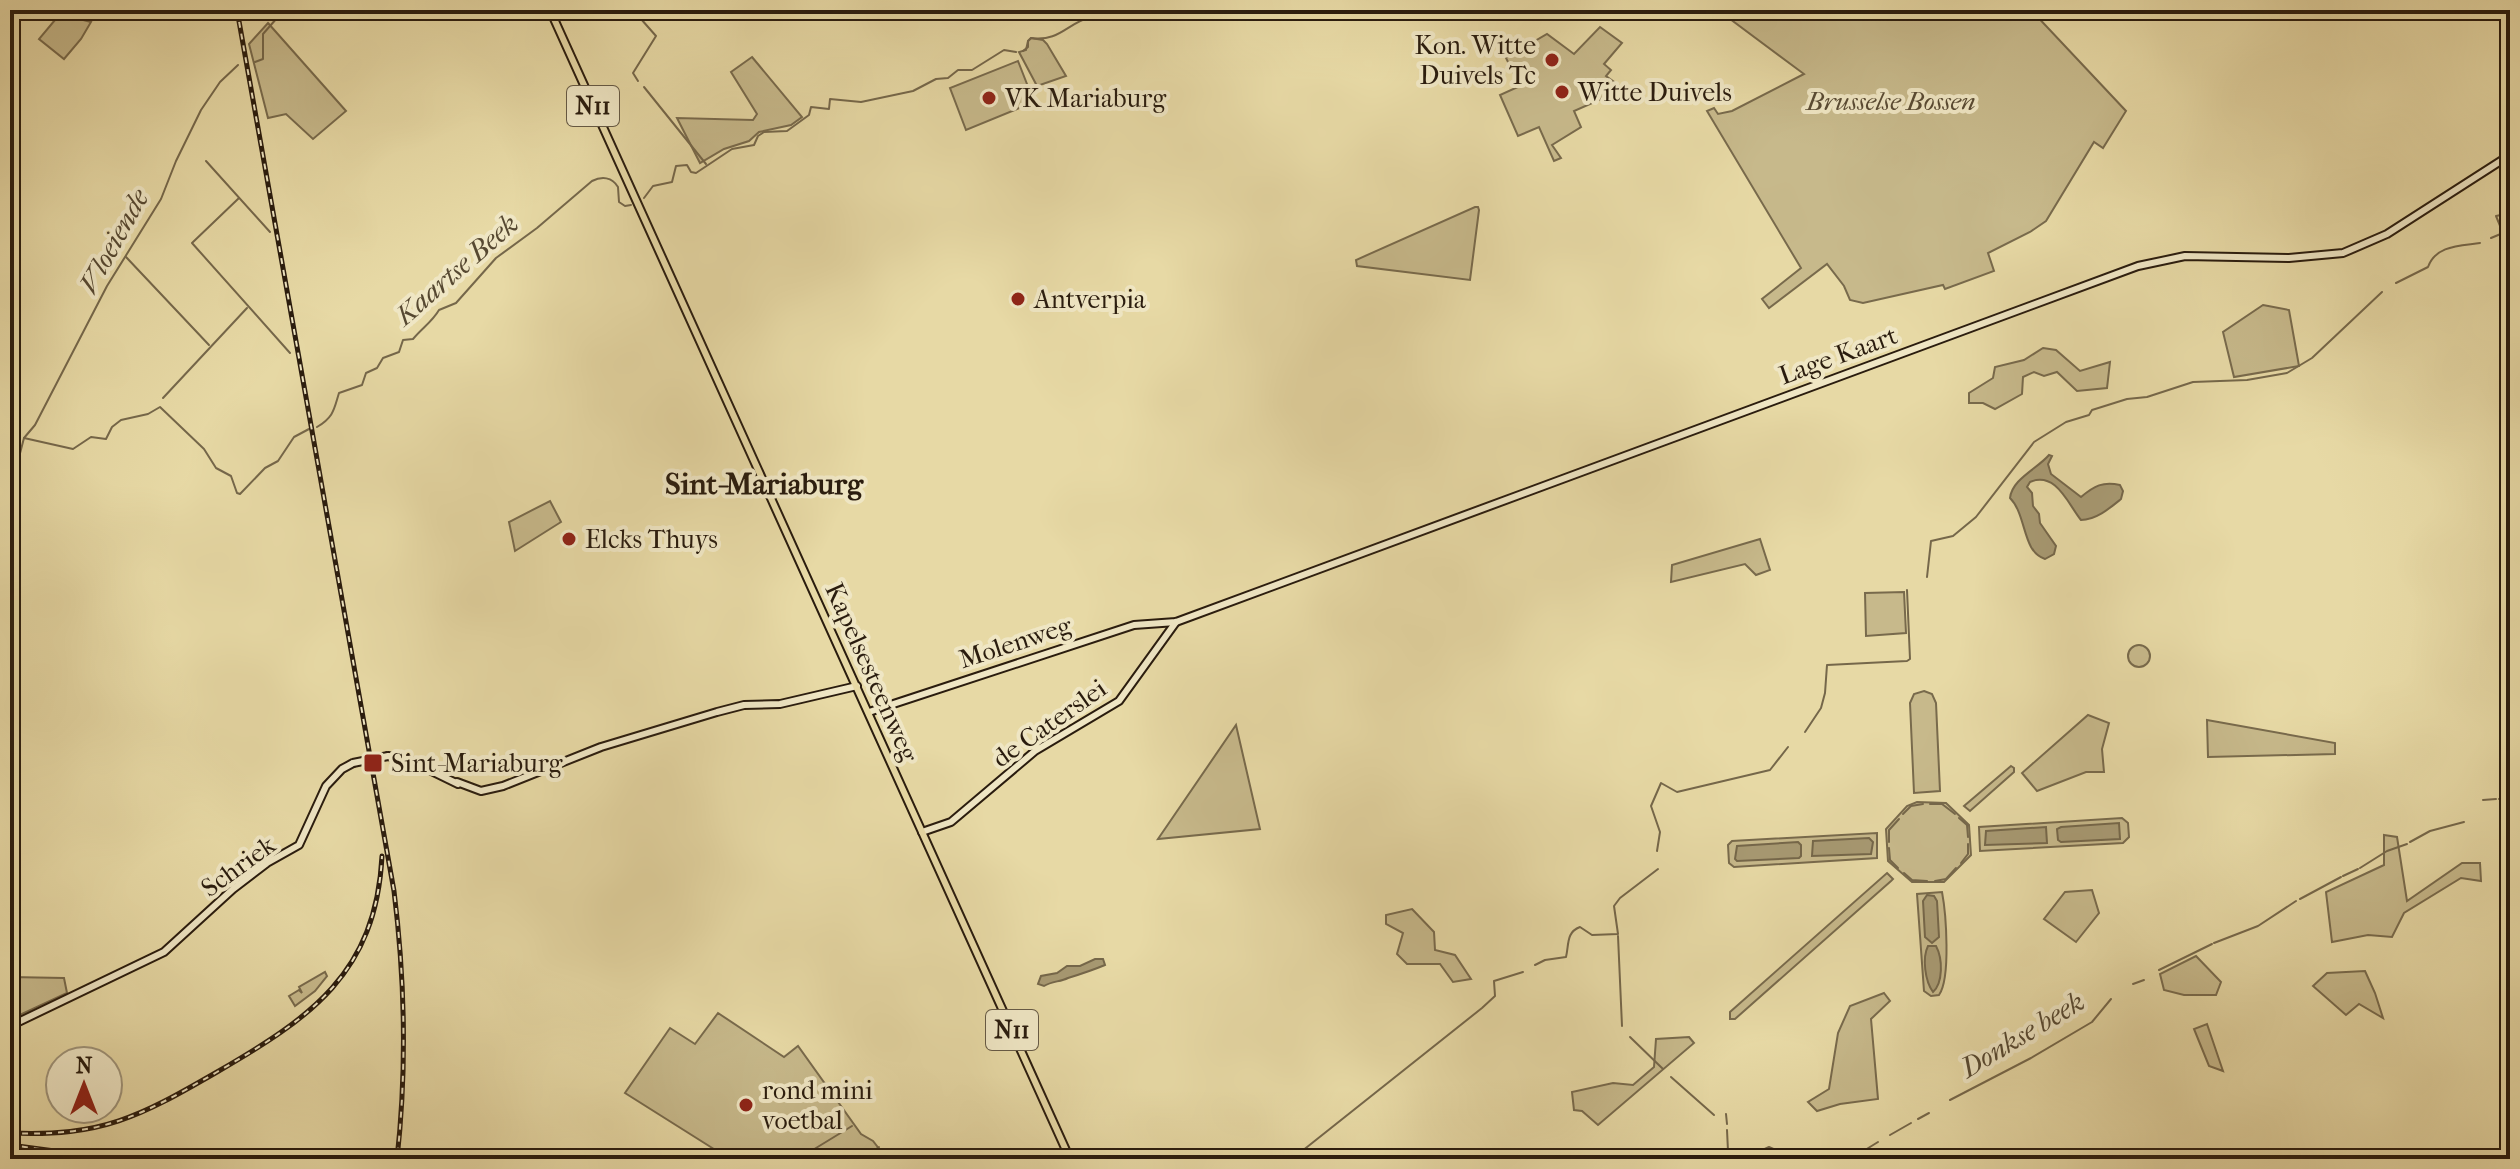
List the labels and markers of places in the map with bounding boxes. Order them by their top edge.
place label: Kon. Witte Duivels Tc [1415,30,1536,91]
marker: Kon. Witte Duivels Tc [1543,51,1561,69]
place label: Witte Duivels [1577,77,1732,108]
place label: VK Mariaburg [1004,83,1167,114]
marker: Witte Duivels [1553,83,1571,101]
marker: VK Mariaburg [980,89,998,107]
place label: Antverpia [1033,284,1147,315]
marker: Antverpia [1009,290,1027,308]
place label: Elcks Thuys [585,524,718,555]
marker: Elcks Thuys [560,530,578,548]
place label: Sint-Mariaburg [391,748,564,779]
marker: Sint-Mariaburg [362,752,384,774]
place label: rond mini voetbal [762,1075,873,1136]
marker: rond mini voetbal [737,1096,755,1114]

